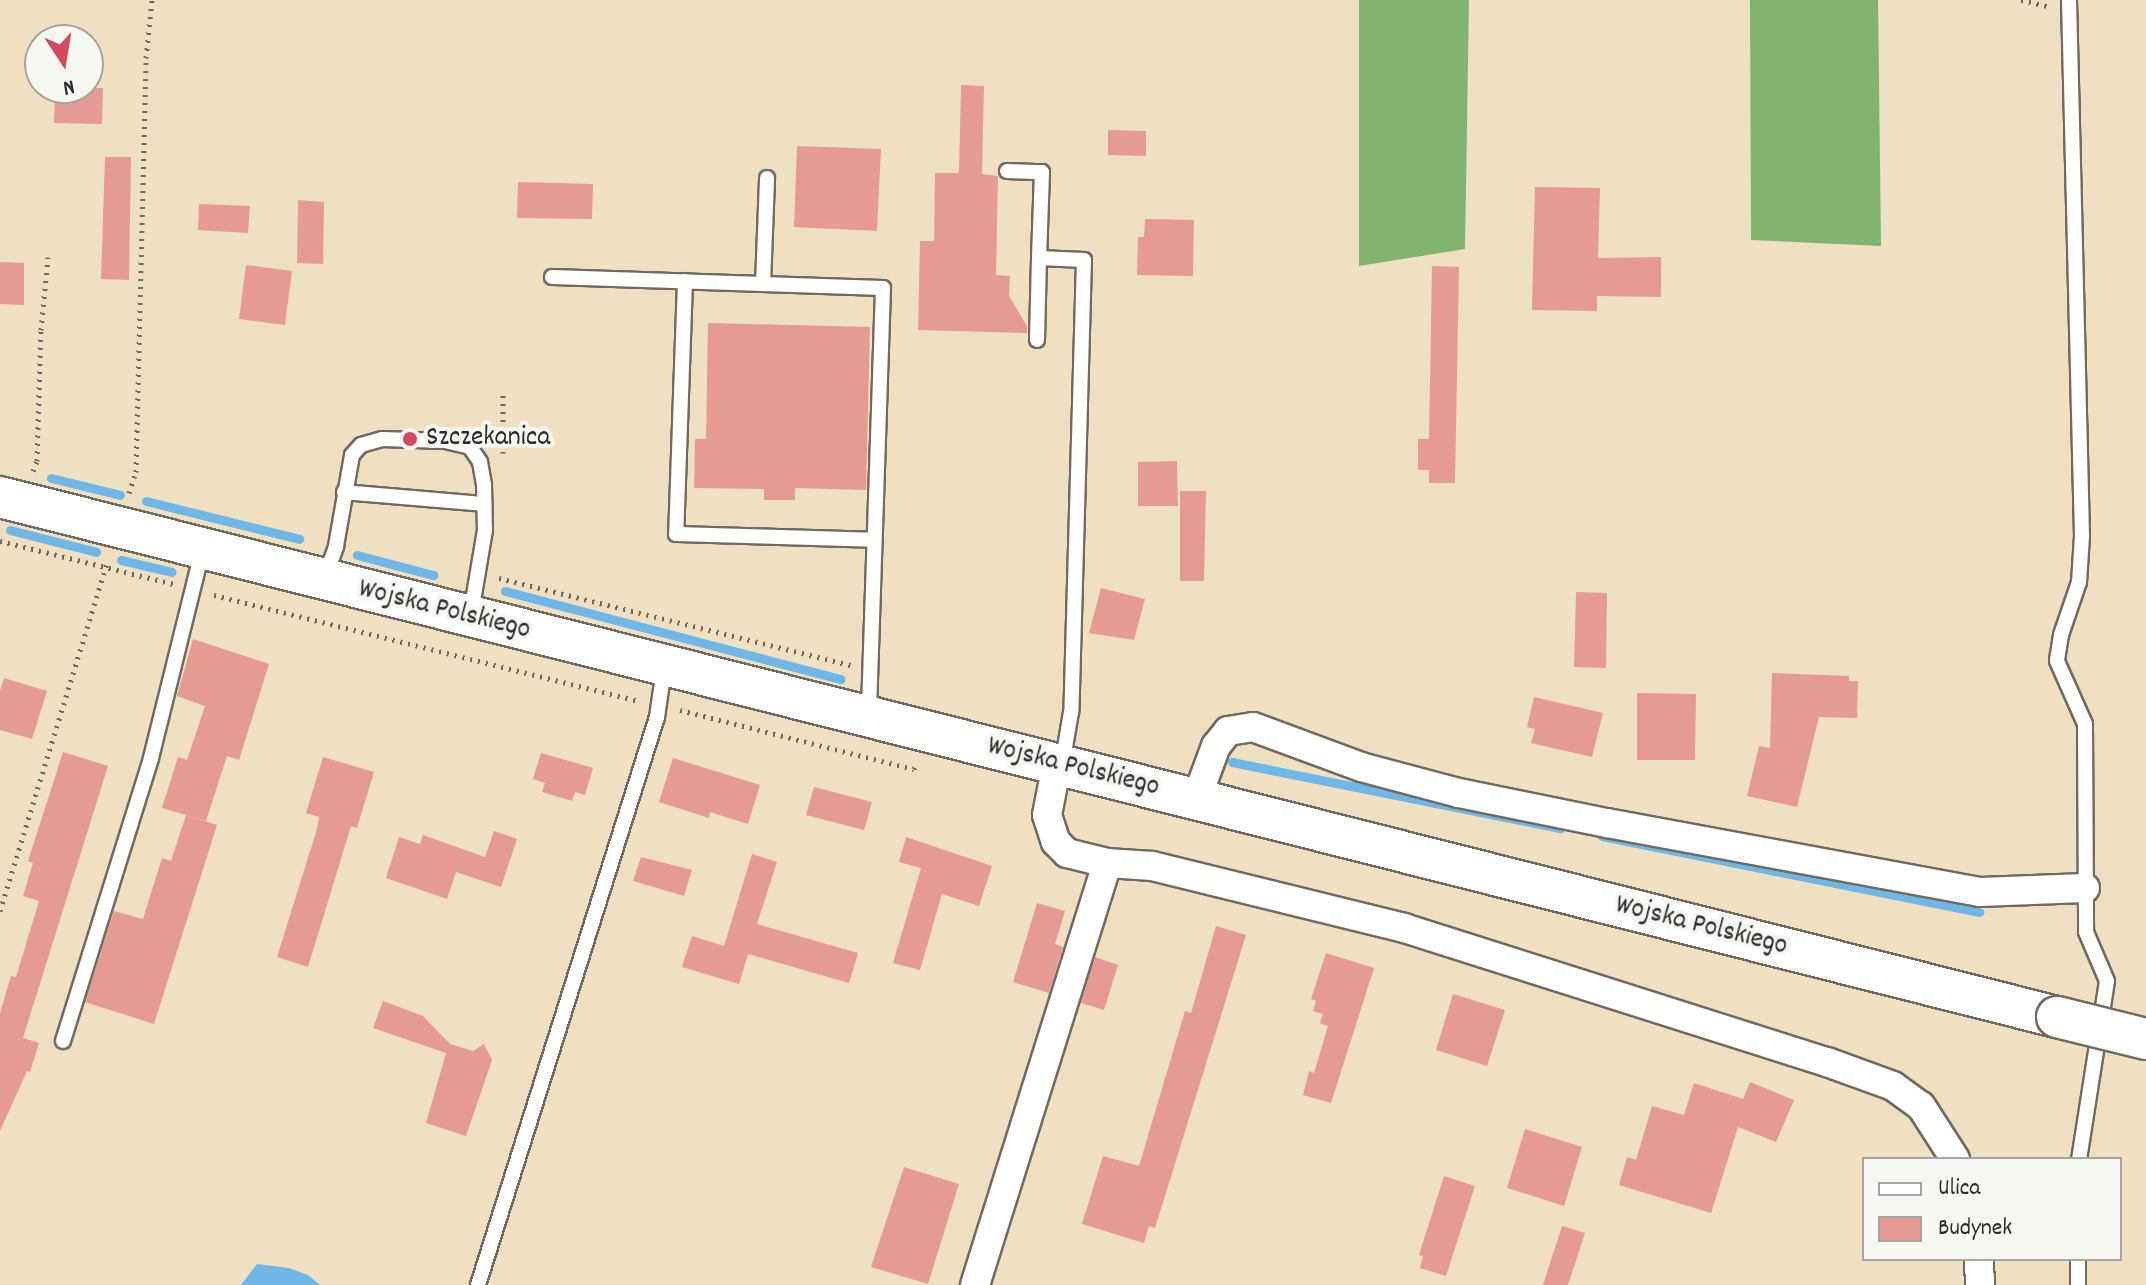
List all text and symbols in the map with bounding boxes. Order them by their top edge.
north arrow [24,24,104,104]
text: N [60,70,77,102]
place label: Szczekanica [426,422,550,456]
marker: Szczekanica [401,430,419,448]
street label: Wojska Polskiego [355,573,533,649]
street label: Wojska Polskiego [984,730,1162,806]
street label: Wojska Polskiego [1612,889,1790,965]
legend [1862,1157,2122,1261]
text: Ulica [1938,1172,1981,1206]
text: Budynek [1938,1212,2012,1246]

